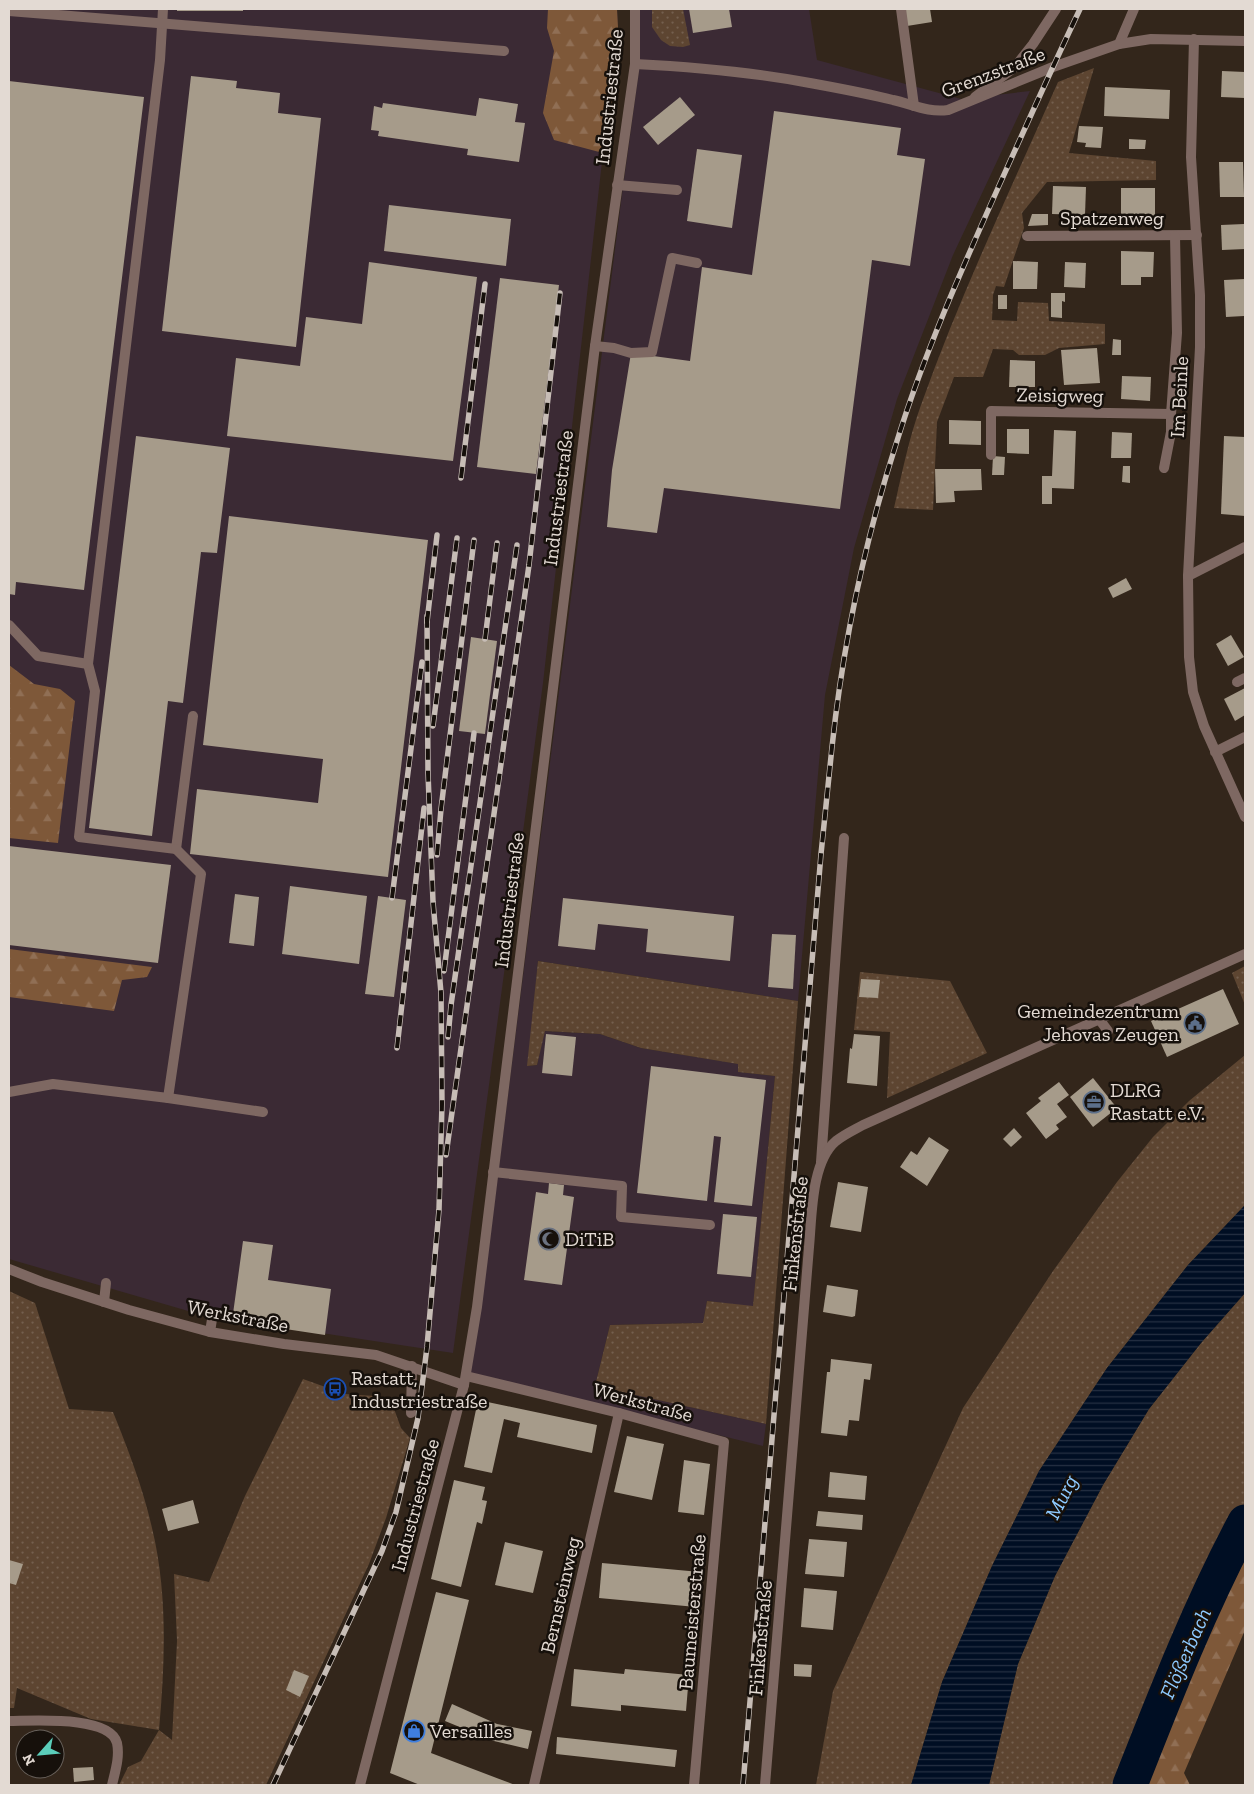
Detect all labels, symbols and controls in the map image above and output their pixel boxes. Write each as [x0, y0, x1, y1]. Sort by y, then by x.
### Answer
street label: Industriestraße [590, 28, 628, 166]
street label: Grenzstraße [938, 41, 1048, 103]
street label: Spatzenweg [1060, 206, 1164, 230]
street label: Im Beinle [1165, 356, 1193, 438]
street label: Zeisigweg [1016, 382, 1104, 408]
street label: Industriestraße [538, 429, 578, 567]
street label: Industriestraße [489, 831, 529, 969]
place label: Gemeindezentrum Jehovas Zeugen [1017, 999, 1180, 1046]
public building icon: Gemeindezentrum Jehovas Zeugen [1183, 1011, 1207, 1035]
place label: DLRG Rastatt e.V. [1110, 1078, 1205, 1125]
office icon: DLRG Rastatt e.V. [1082, 1090, 1106, 1114]
street label: Finkenstraße [777, 1175, 813, 1293]
mosque icon: DiTiB [537, 1227, 561, 1251]
place label: DiTiB [565, 1227, 614, 1251]
street label: Werkstraße [185, 1294, 291, 1338]
place label: Rastatt, Industriestraße [351, 1366, 487, 1413]
bus stop icon: Rastatt, Industriestraße [323, 1377, 347, 1401]
street label: Werkstraße [590, 1377, 696, 1427]
street label: Industriestraße [386, 1436, 444, 1574]
water label: Murg [1039, 1470, 1083, 1523]
street label: Baumeisterstraße [673, 1533, 711, 1691]
street label: Bernsteinweg [535, 1534, 585, 1656]
street label: Finkenstraße [743, 1579, 777, 1697]
water label: Flößerbach [1154, 1604, 1216, 1702]
shop icon: Versailles [402, 1719, 426, 1743]
place label: Versailles [429, 1719, 512, 1743]
north arrow [15, 1729, 65, 1779]
text: N [19, 1751, 39, 1768]

